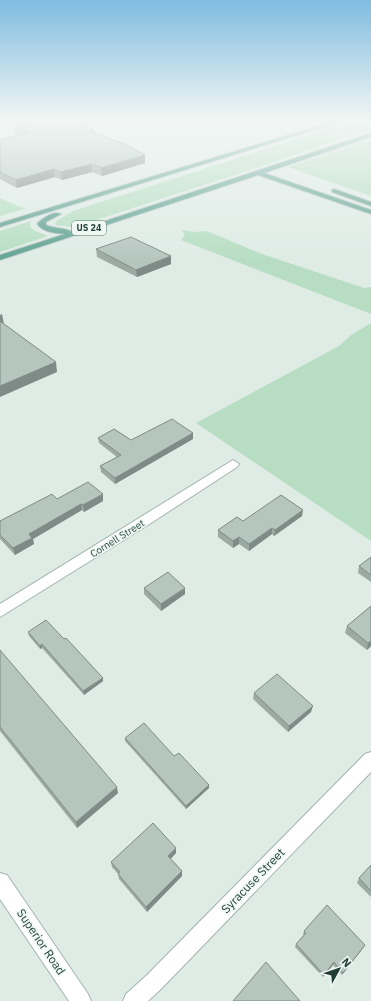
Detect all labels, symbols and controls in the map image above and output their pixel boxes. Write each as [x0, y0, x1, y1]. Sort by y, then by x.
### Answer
road number: US 24 [72, 221, 106, 235]
street label: Cornell Street [88, 516, 147, 560]
street label: Syracuse Street [218, 845, 287, 916]
street label: Superior Road [14, 906, 69, 978]
north arrow [319, 949, 359, 989]
text: N [339, 955, 355, 970]

